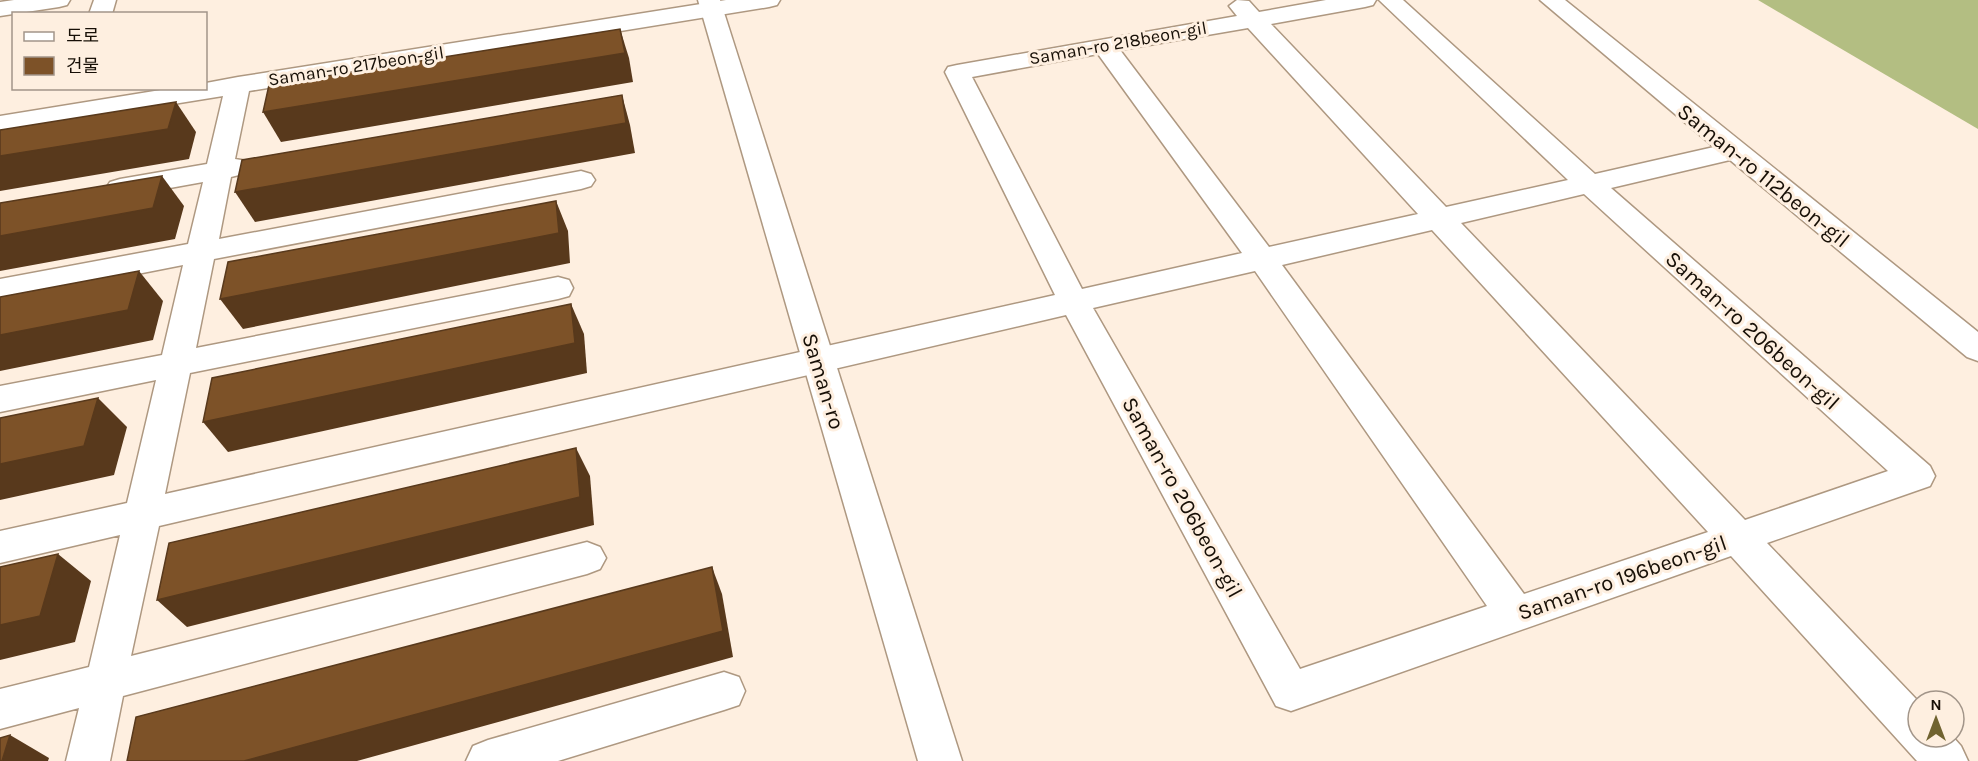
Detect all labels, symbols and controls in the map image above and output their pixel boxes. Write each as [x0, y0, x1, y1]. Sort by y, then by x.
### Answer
legend [12, 12, 207, 90]
street label: Saman-ro 218beon-gil [1027, 17, 1209, 69]
text: 도로 [66, 25, 99, 47]
street label: Saman-ro 217beon-gil [267, 41, 445, 91]
text: 건물 [66, 55, 99, 77]
street label: Saman-ro 112beon-gil [1672, 98, 1855, 253]
street label: Saman-ro 206beon-gil [1660, 246, 1845, 416]
street label: Saman-ro [796, 330, 850, 432]
street label: Saman-ro 206beon-gil [1116, 393, 1248, 602]
street label: Saman-ro 196beon-gil [1514, 530, 1730, 626]
north arrow [1906, 689, 1966, 749]
text: N [1930, 695, 1942, 714]

